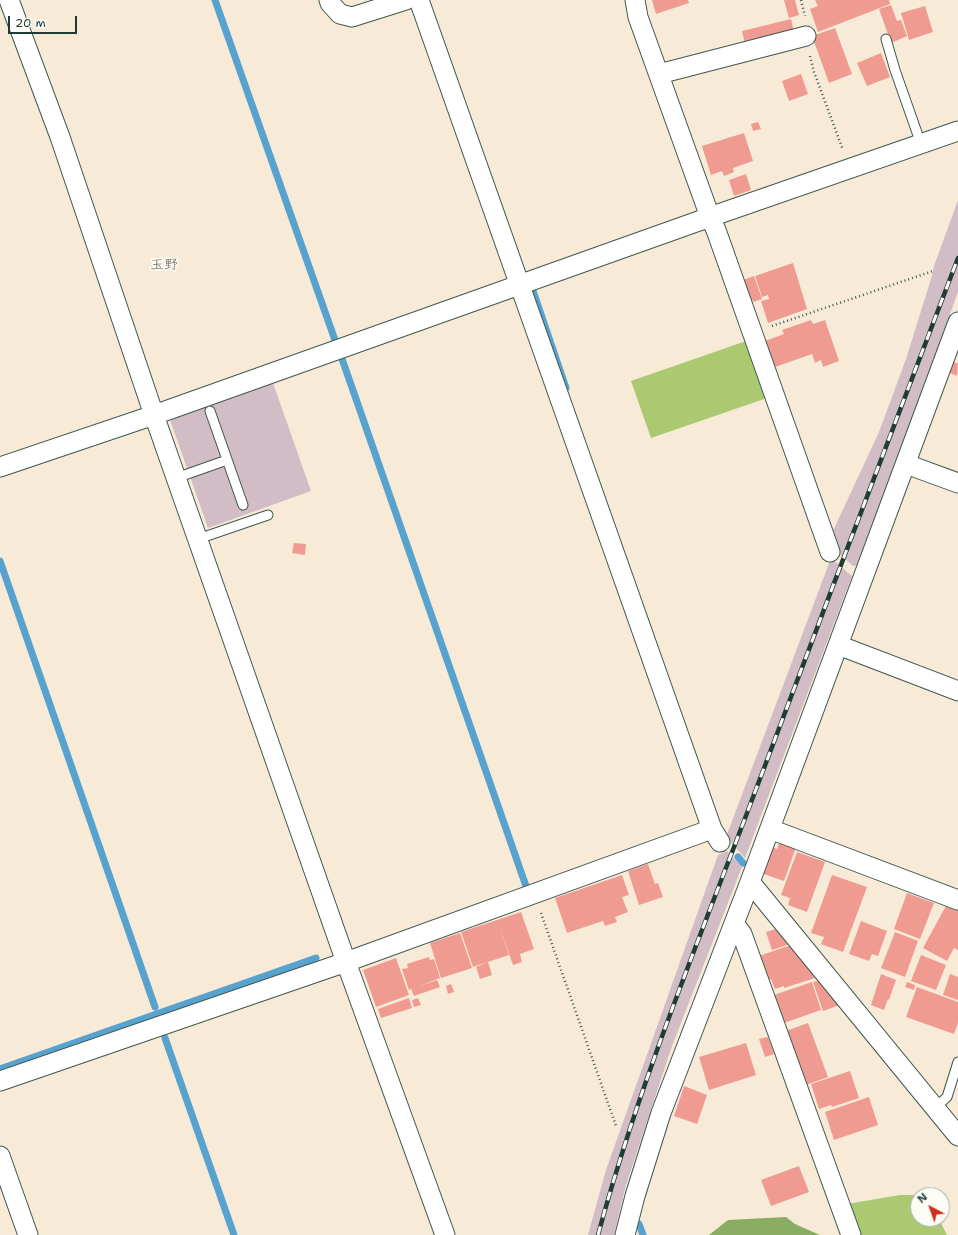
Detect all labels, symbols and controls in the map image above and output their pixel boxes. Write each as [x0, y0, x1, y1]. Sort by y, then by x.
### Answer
scale bar [10, 8, 79, 34]
text: 20 m [15, 15, 46, 31]
district label: 玉野 [150, 257, 178, 273]
north arrow [910, 1187, 950, 1227]
text: N [914, 1190, 931, 1207]

